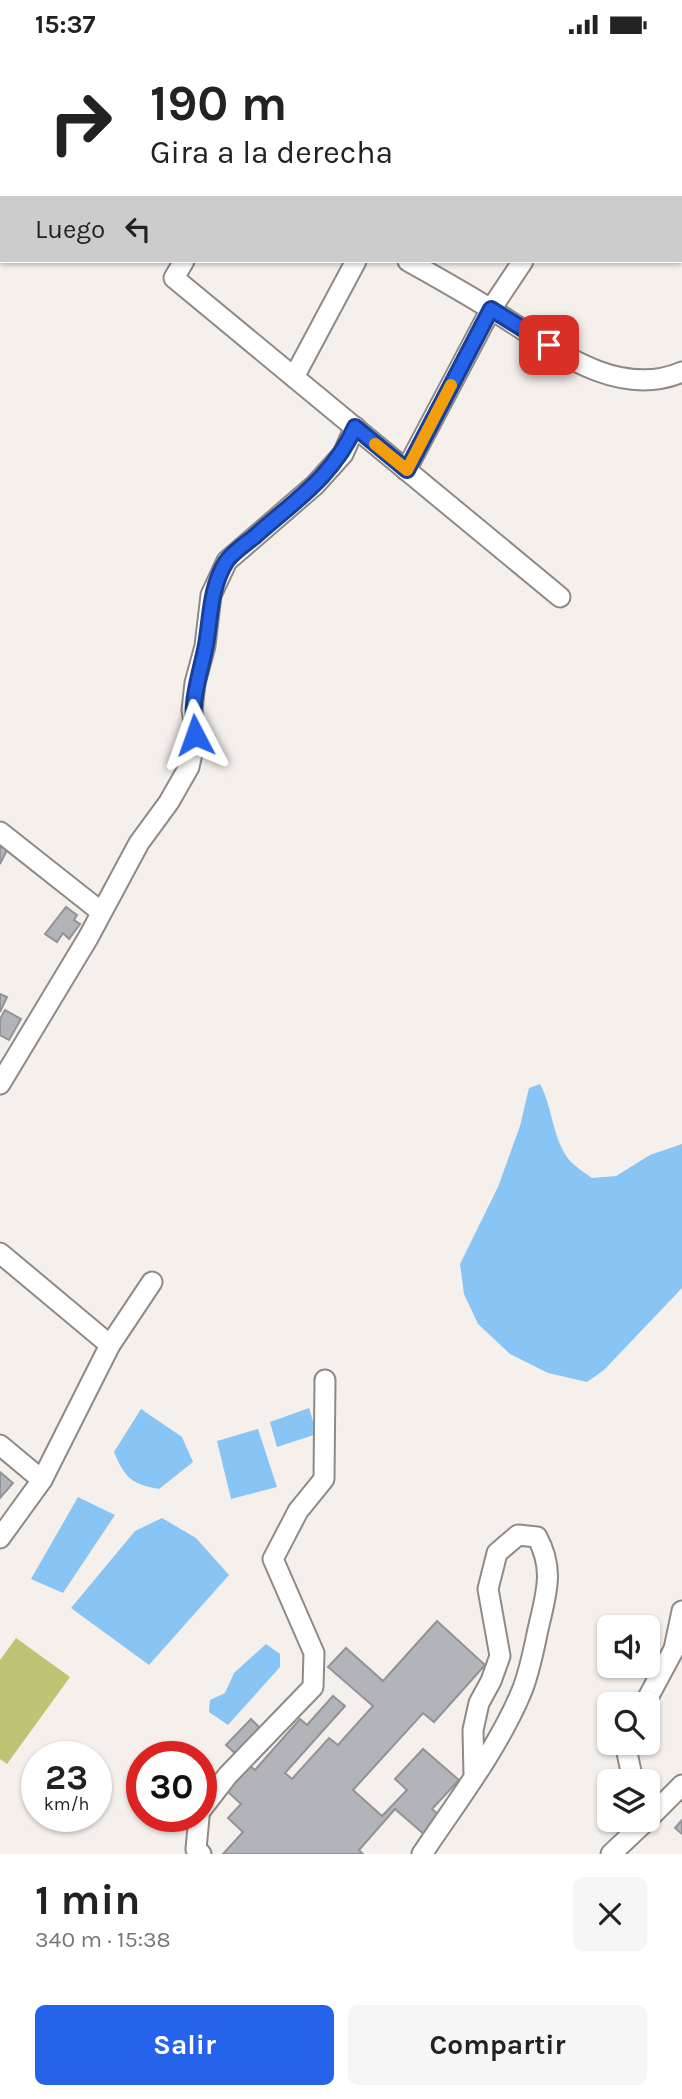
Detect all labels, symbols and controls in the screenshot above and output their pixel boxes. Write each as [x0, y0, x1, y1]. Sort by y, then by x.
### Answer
text: 15:37 [35, 9, 96, 40]
text: 190 m [150, 75, 287, 132]
icon: right [35, 77, 126, 168]
text: Gira a la derecha [150, 134, 393, 171]
icon: left [119, 210, 157, 248]
text: Luego [35, 214, 105, 245]
pin [519, 315, 579, 375]
icon: arrive [530, 326, 568, 364]
position arrow [158, 698, 232, 772]
map controls [597, 1615, 660, 1832]
button: sound [597, 1615, 660, 1678]
button: search [597, 1692, 660, 1755]
speed limit sign: 30 [126, 1741, 217, 1832]
text: 23 [45, 1757, 88, 1798]
button: layers [597, 1769, 660, 1832]
text: km/h [44, 1793, 89, 1815]
text: 1 min [35, 1875, 140, 1925]
button: close [573, 1877, 647, 1951]
text: 340 m · 15:38 [35, 1926, 171, 1953]
button: Salir [35, 2005, 334, 2085]
button: Compartir [348, 2005, 647, 2085]

